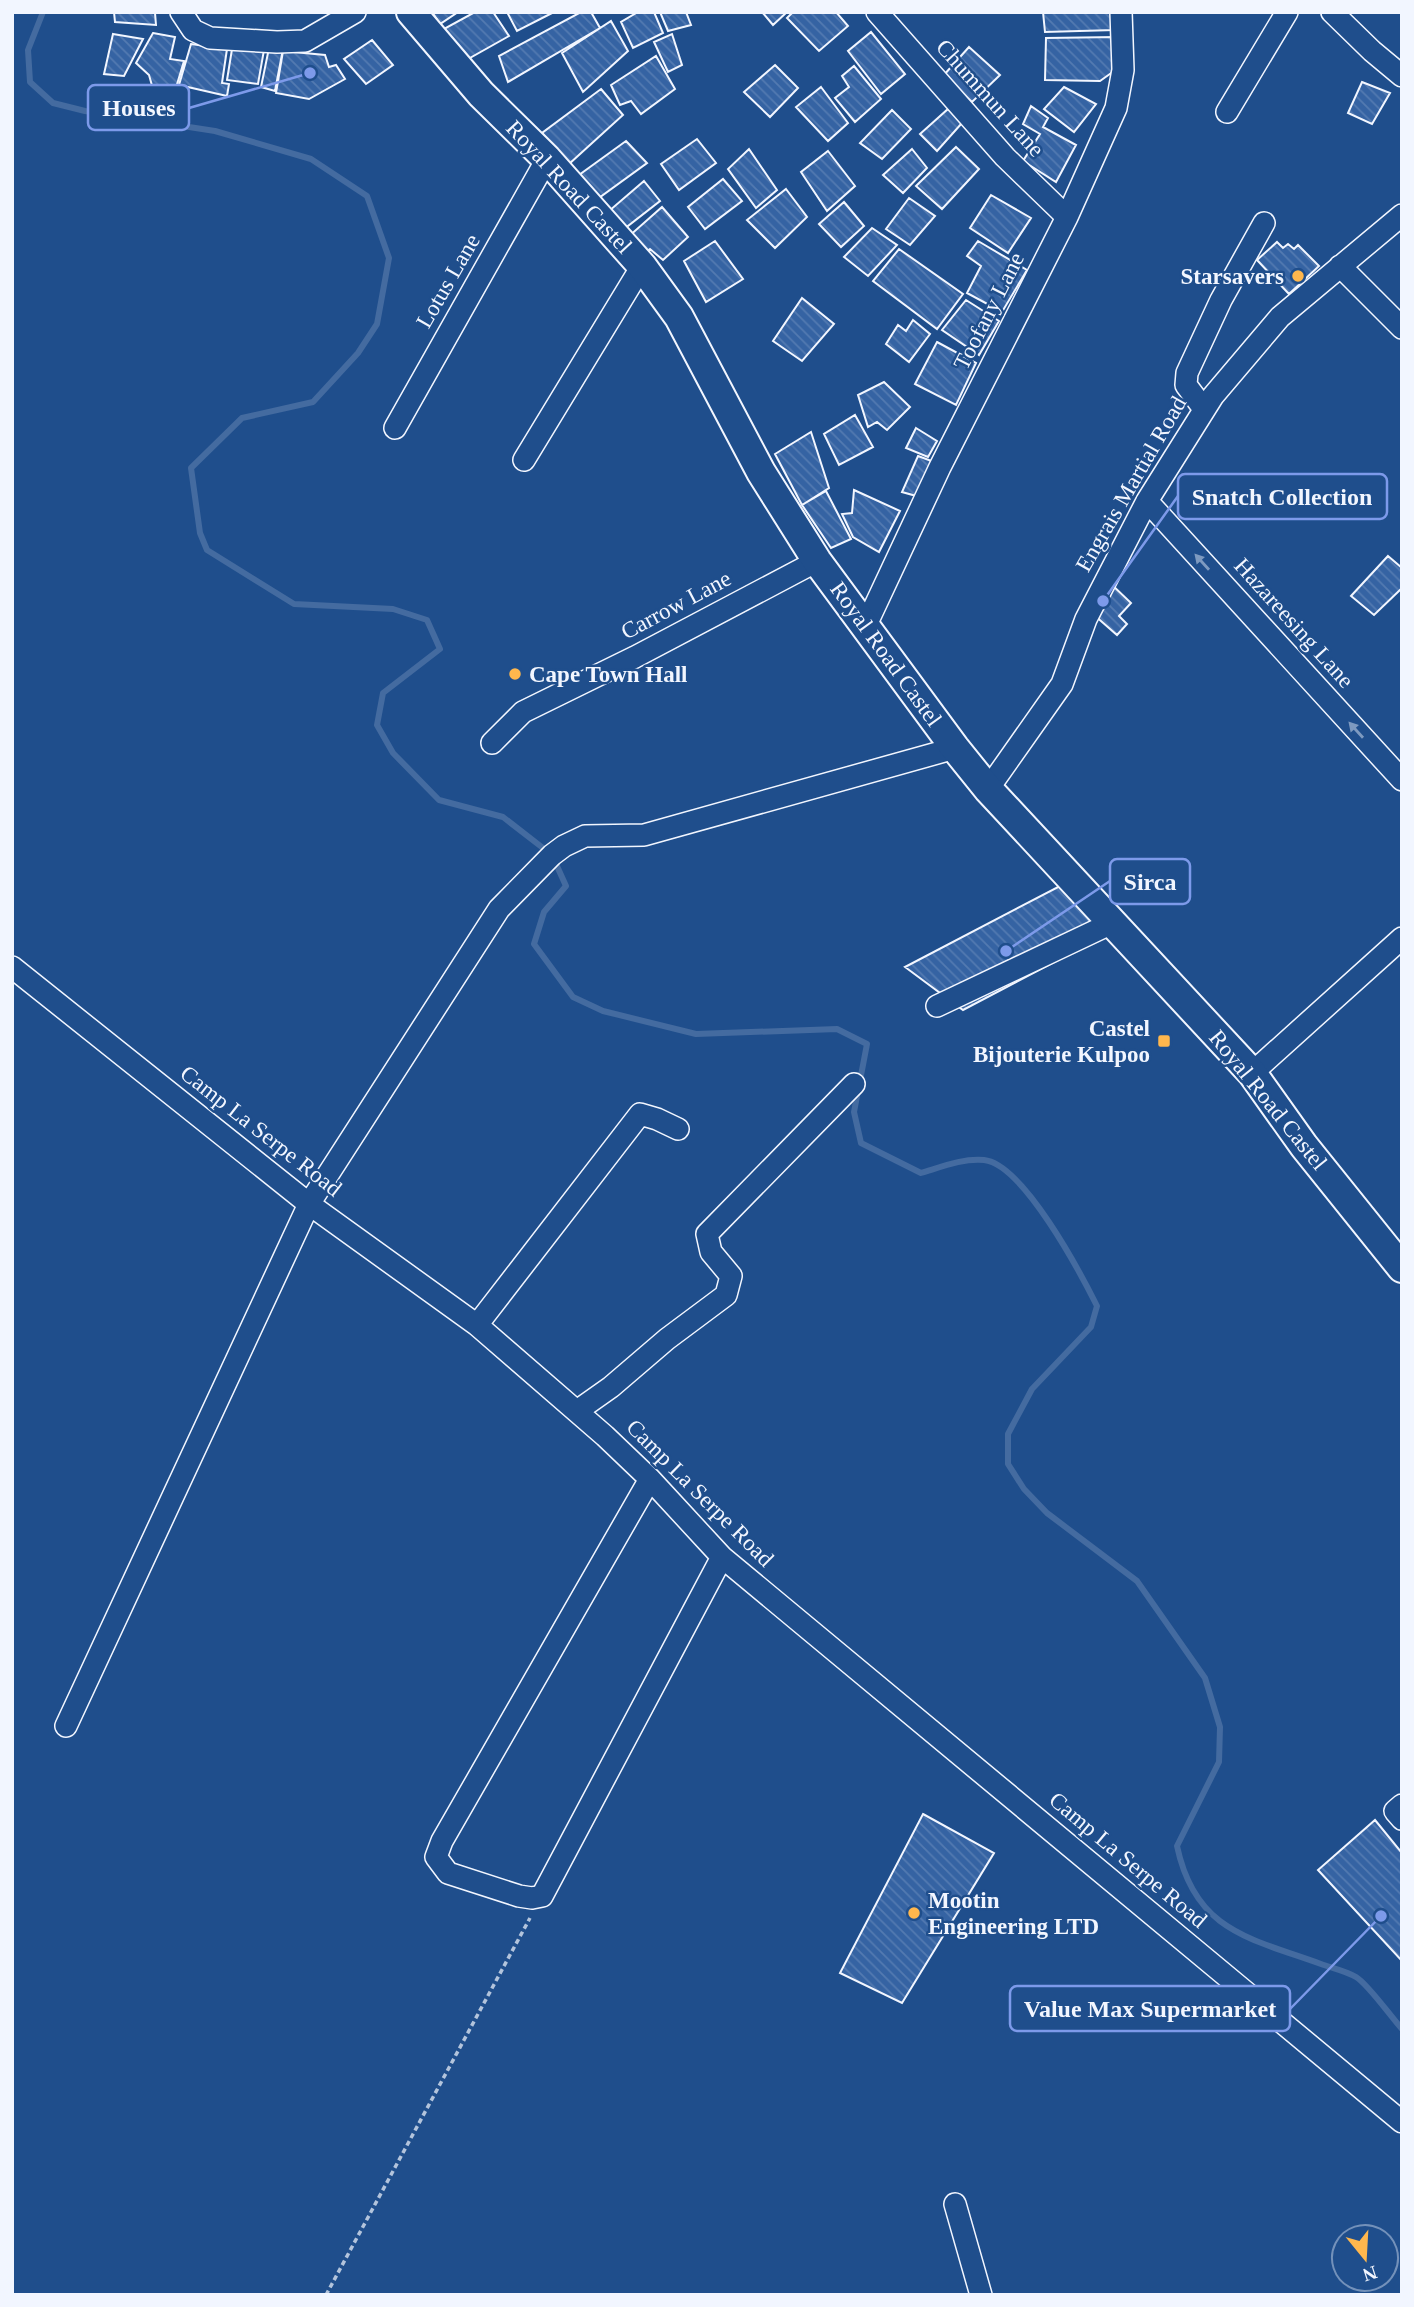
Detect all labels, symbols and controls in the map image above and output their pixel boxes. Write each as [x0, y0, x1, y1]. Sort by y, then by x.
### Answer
street label: Chummun Lane [931, 34, 1049, 162]
callout: Houses [88, 85, 189, 130]
text: Houses [102, 95, 176, 121]
street label: Royal Road Castel [501, 115, 637, 259]
street label: Lotus Lane [411, 230, 485, 332]
street label: Toofany Lane [949, 248, 1029, 374]
place label: Starsavers [1181, 264, 1284, 289]
marker: Starsavers [1290, 268, 1306, 284]
street label: Engrais Martial Road [1071, 392, 1192, 576]
callout: Snatch Collection [1178, 474, 1387, 519]
text: Snatch Collection [1192, 484, 1372, 510]
street label: Hazareesing Lane [1229, 553, 1359, 693]
one-way arrow [1195, 554, 1211, 571]
street label: Carrow Lane [617, 566, 735, 644]
street label: Royal Road Castel [825, 577, 947, 731]
place label: Cape Town Hall [529, 662, 688, 687]
marker: Cape Town Hall [507, 666, 523, 682]
one-way arrow [1348, 721, 1364, 739]
callout: Sirca [1110, 859, 1190, 904]
text: Sirca [1124, 869, 1176, 895]
place label: Castel Bijouterie Kulpoo [973, 1016, 1150, 1067]
street label: Royal Road Castel [1204, 1025, 1332, 1175]
marker: Castel Bijouterie Kulpoo [1156, 1033, 1172, 1049]
street label: Camp La Serpe Road [176, 1060, 347, 1202]
street label: Camp La Serpe Road [621, 1414, 779, 1572]
street label: Camp La Serpe Road [1044, 1787, 1212, 1933]
place label: Mootin Engineering LTD [928, 1888, 1099, 1939]
marker: Mootin Engineering LTD [906, 1905, 922, 1921]
callout: Value Max Supermarket [1010, 1986, 1290, 2031]
text: Value Max Supermarket [1024, 1996, 1276, 2022]
north arrow [1330, 2223, 1400, 2293]
text: N [1360, 2262, 1380, 2286]

